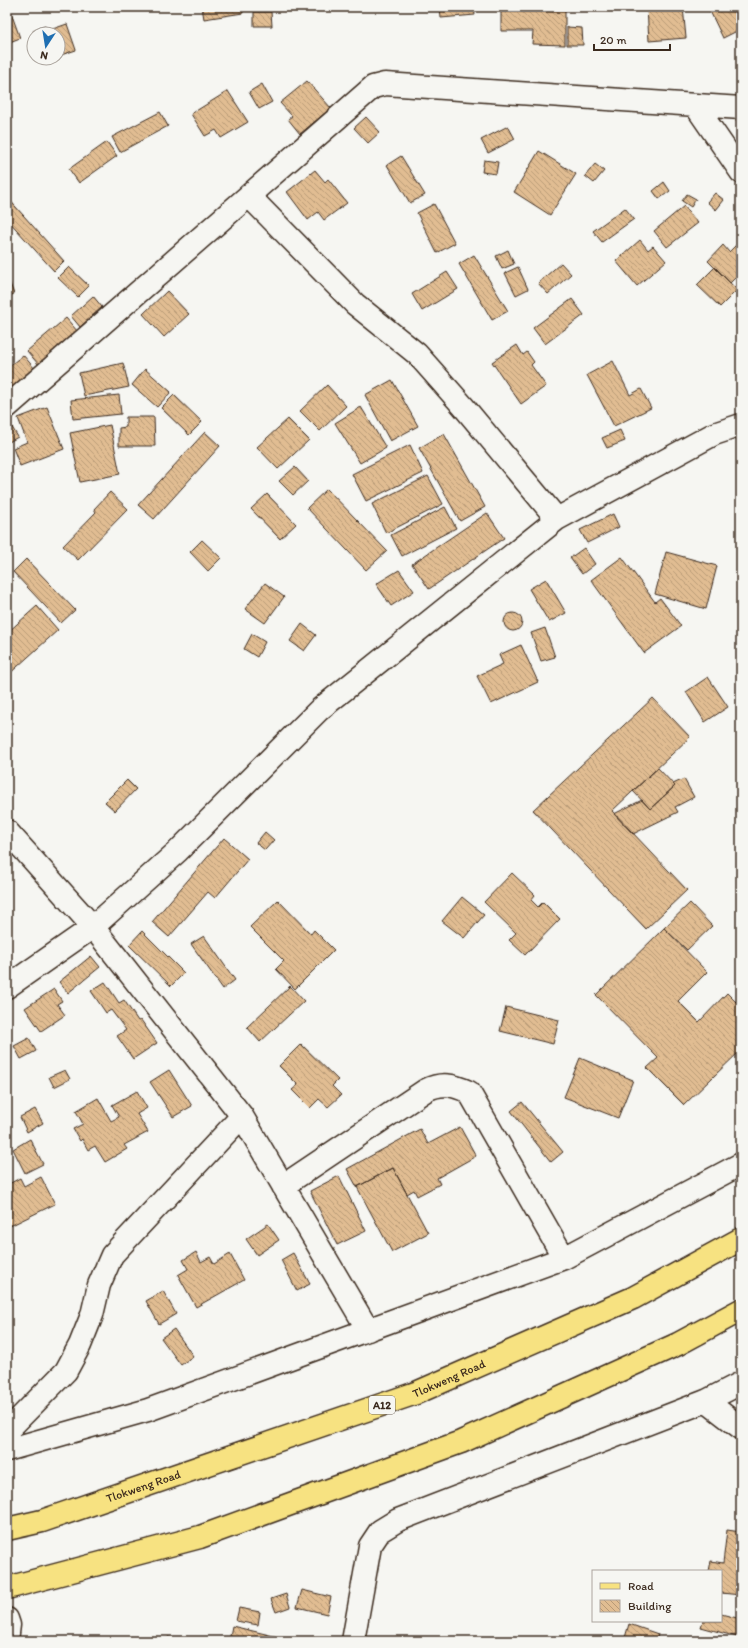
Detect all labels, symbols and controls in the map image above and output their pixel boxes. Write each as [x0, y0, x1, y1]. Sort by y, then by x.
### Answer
north arrow [26, 26, 66, 66]
scale bar [594, 26, 670, 52]
text: 20 m [600, 33, 627, 47]
text: N [39, 48, 49, 62]
street label: Tlokweng Road [410, 1356, 488, 1401]
road number: A12 [369, 1396, 395, 1414]
street label: Tlokweng Road [104, 1467, 183, 1506]
legend [592, 1570, 722, 1622]
text: Road [628, 1579, 654, 1593]
text: Building [628, 1599, 672, 1613]

